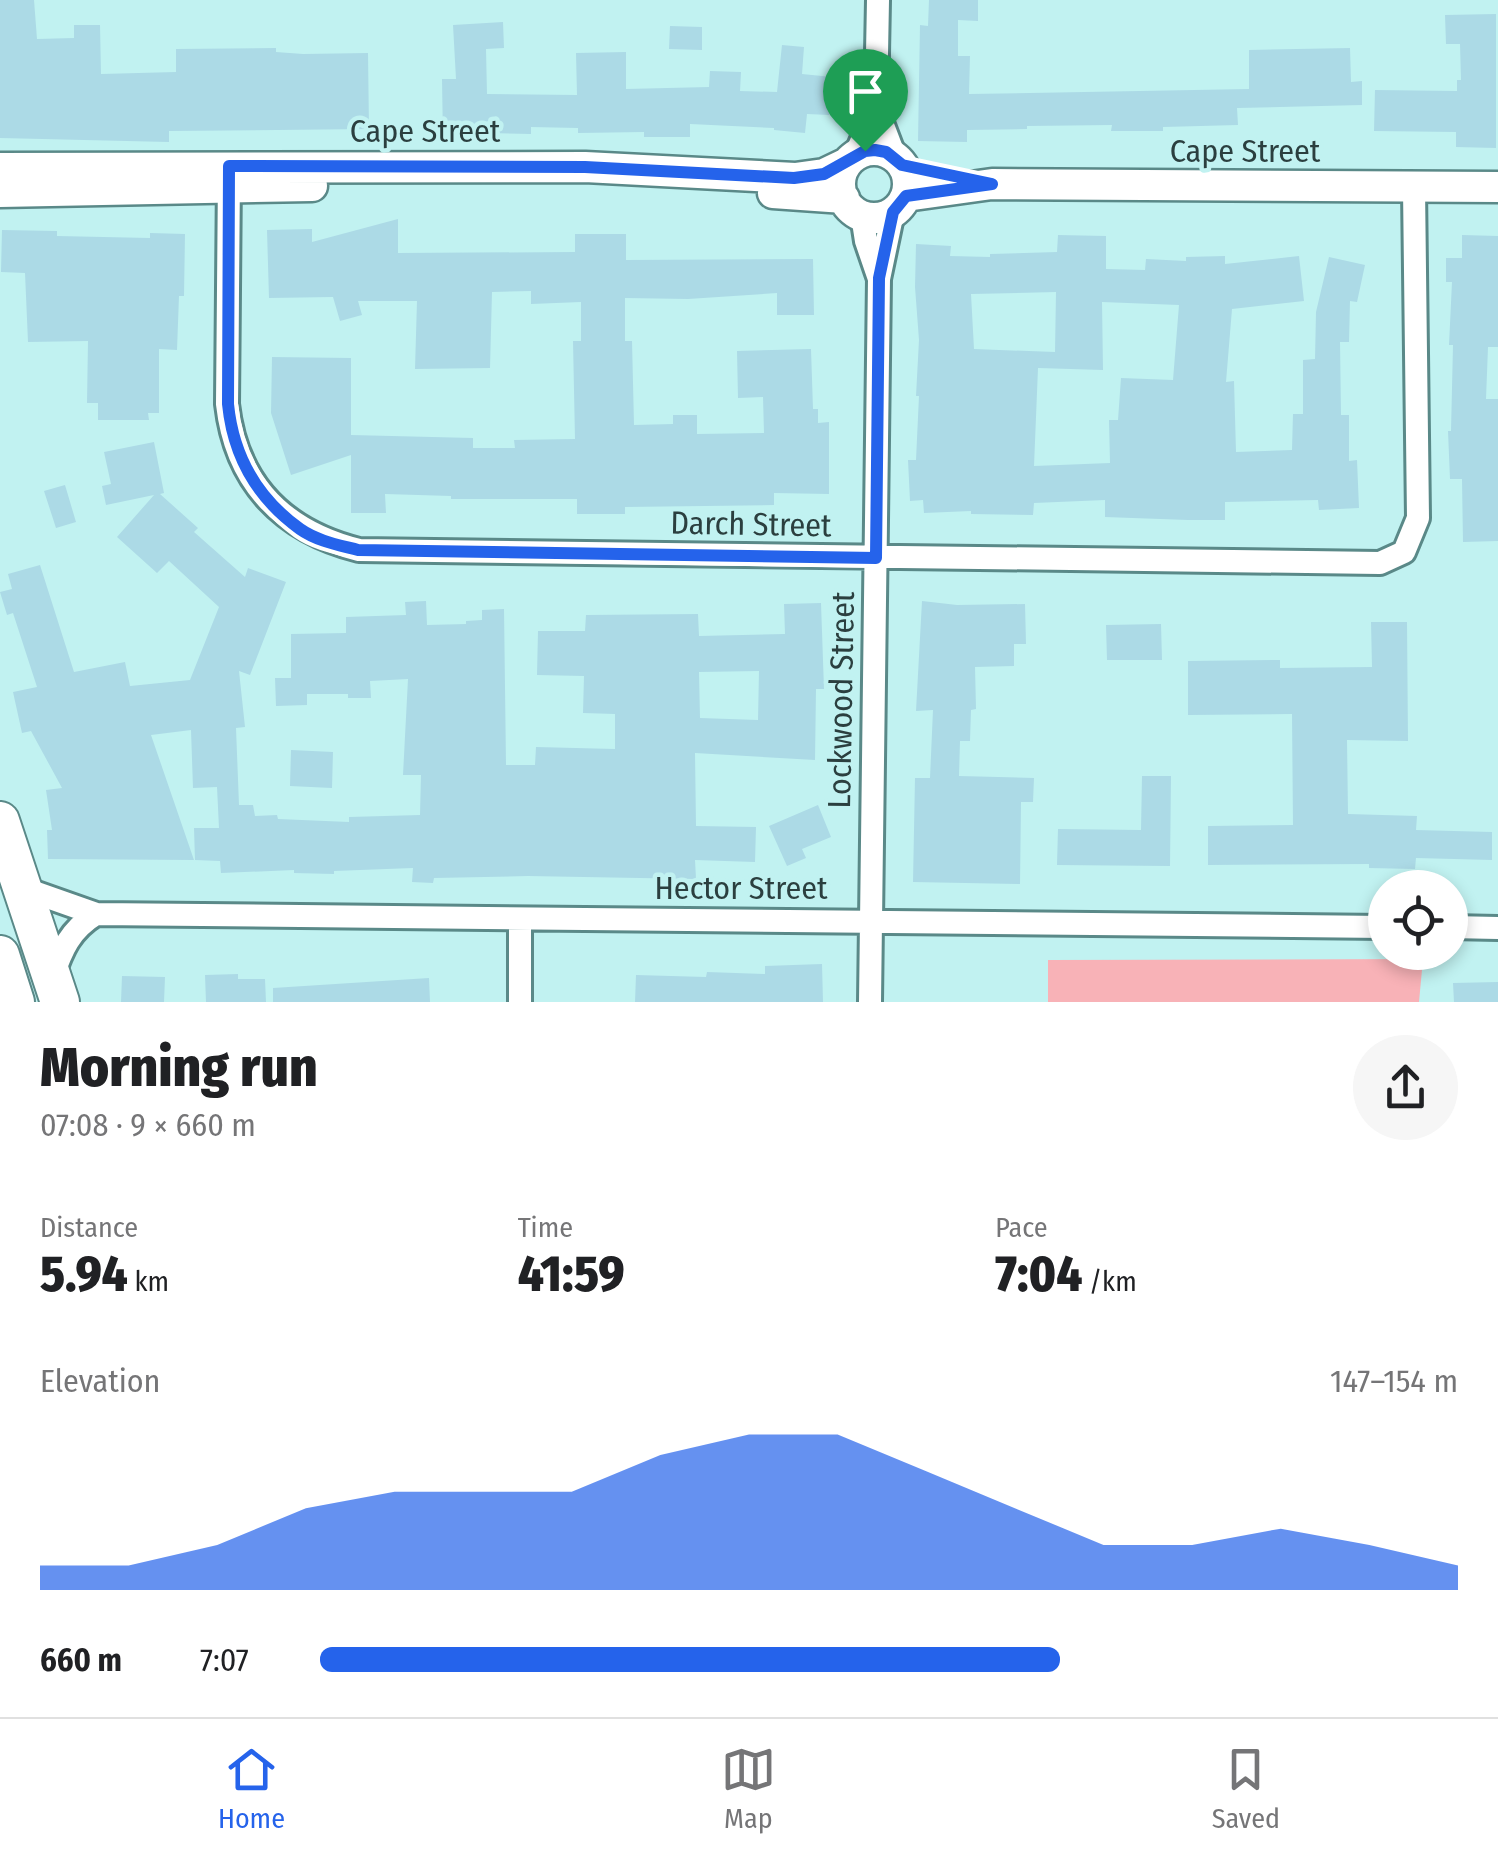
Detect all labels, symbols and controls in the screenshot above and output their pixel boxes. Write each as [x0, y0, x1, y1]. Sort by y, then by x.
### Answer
pin [823, 49, 908, 152]
icon: arrive [838, 64, 893, 119]
street label: Cape Street [350, 112, 501, 150]
street label: Cape Street [1170, 132, 1321, 170]
street label: Darch Street [670, 504, 832, 544]
street label: Lockwood Street [820, 591, 862, 809]
street label: Hector Street [654, 869, 828, 907]
map controls [1368, 870, 1468, 970]
button: locate [1368, 870, 1468, 970]
text: Morning run [40, 1035, 318, 1101]
button: share [1353, 1035, 1458, 1140]
text: 07:08 · 9 × 660 m [40, 1106, 256, 1144]
text: Distance [40, 1211, 138, 1244]
text: Time [518, 1211, 573, 1244]
text: Pace [995, 1211, 1048, 1244]
text: 5.94 [40, 1244, 128, 1304]
text: 41:59 [518, 1244, 625, 1304]
text: 7:04 [995, 1244, 1082, 1304]
text: km [128, 1265, 169, 1298]
text: /km [1082, 1265, 1137, 1298]
text: Elevation [40, 1362, 160, 1400]
text: 147–154 m [1330, 1362, 1458, 1400]
text: 660 m [40, 1641, 122, 1679]
text: 7:07 [200, 1641, 249, 1679]
tab: Home [218, 1742, 285, 1835]
tab: Map [721, 1742, 776, 1835]
tab: Saved [1212, 1742, 1280, 1835]

